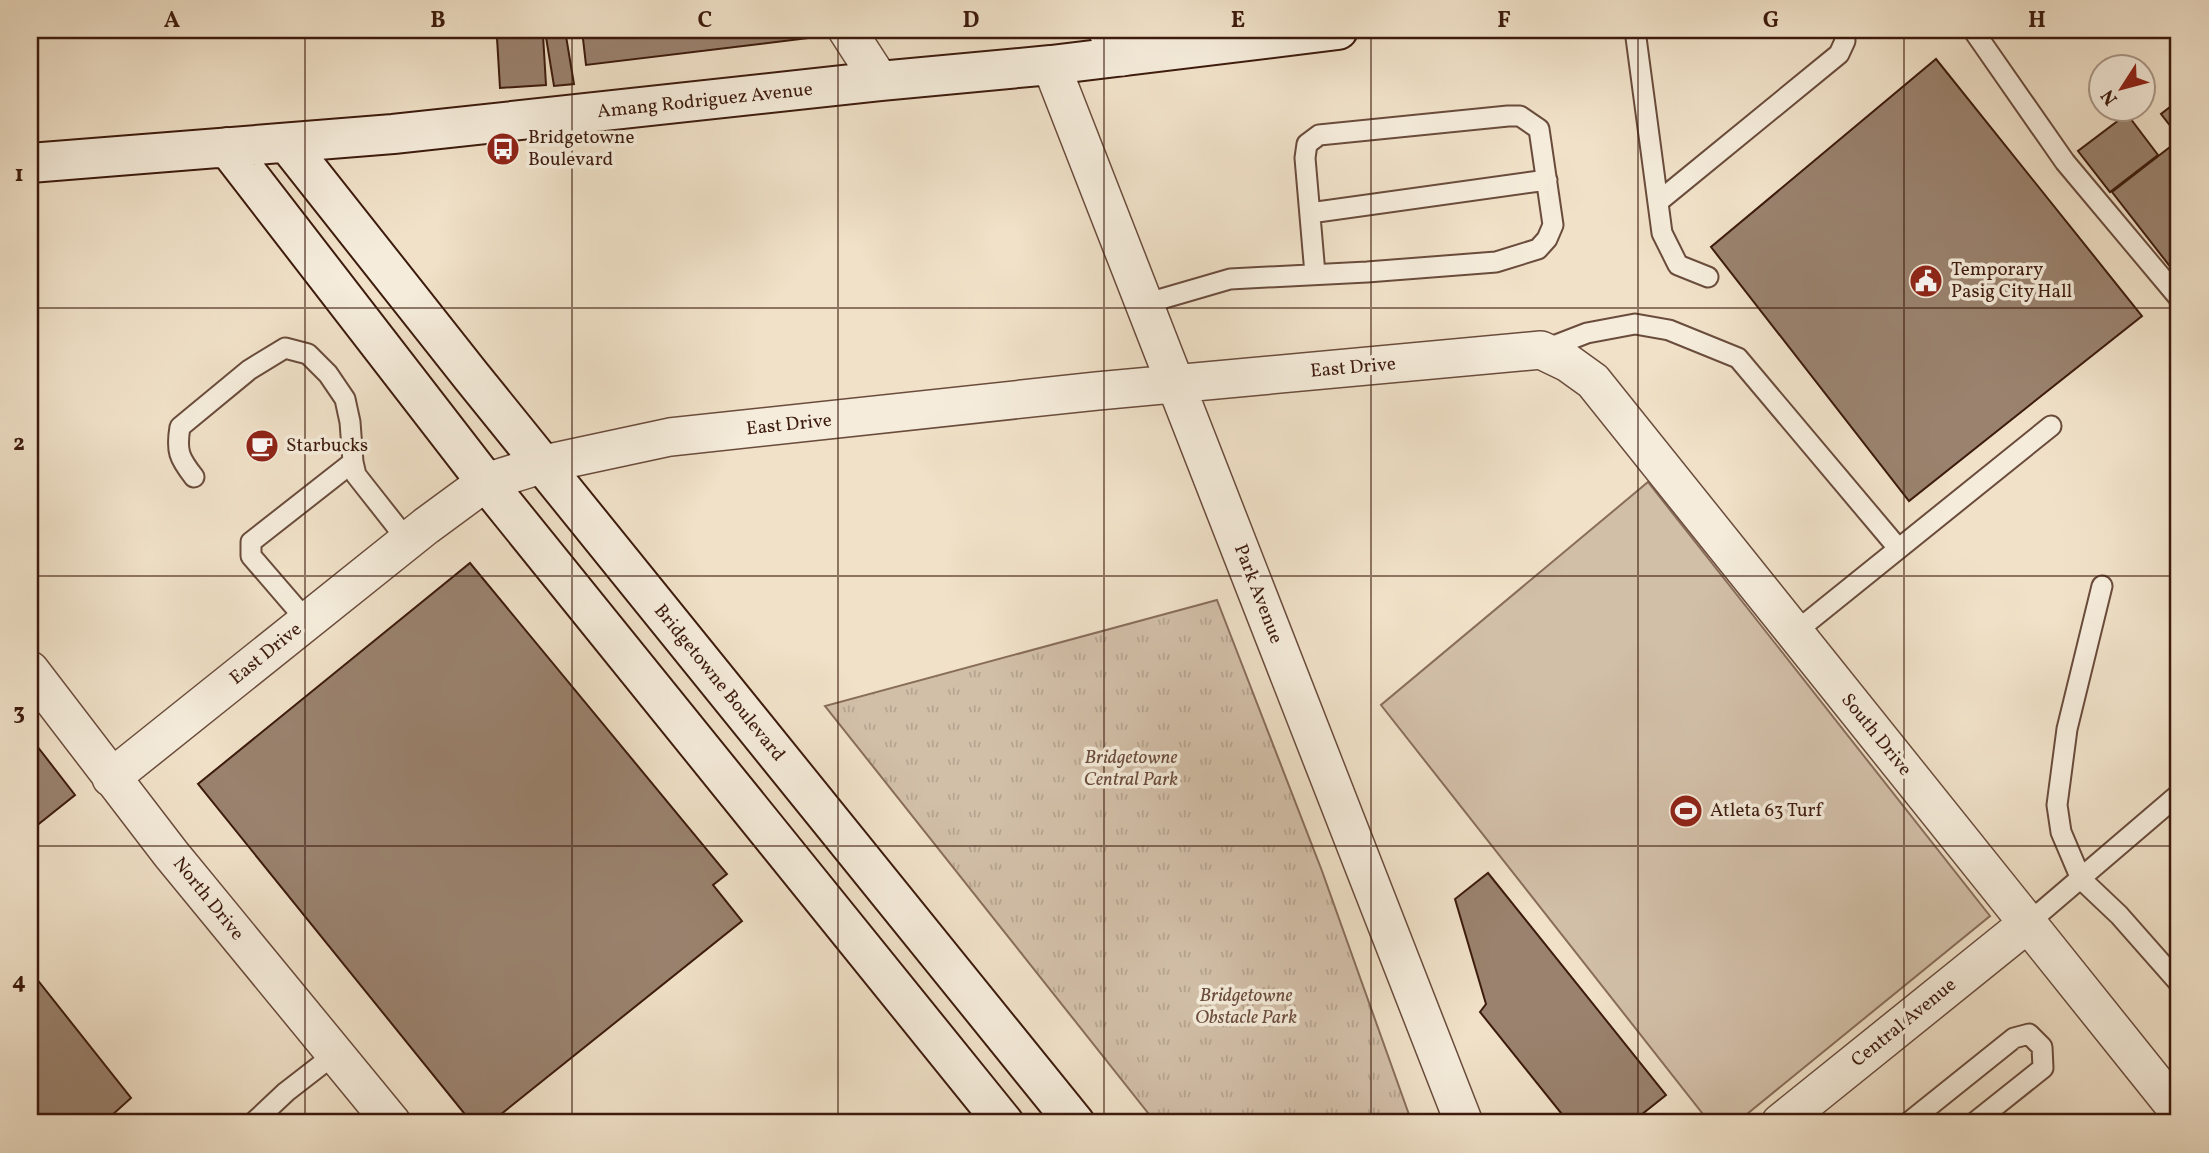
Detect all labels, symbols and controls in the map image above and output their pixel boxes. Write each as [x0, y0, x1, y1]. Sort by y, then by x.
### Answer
text: A [164, 5, 180, 37]
text: B [430, 5, 446, 37]
text: C [698, 5, 712, 37]
text: D [963, 5, 980, 37]
text: E [1231, 5, 1245, 37]
text: F [1497, 5, 1511, 37]
text: G [1763, 5, 1779, 37]
text: H [2028, 5, 2046, 37]
north arrow [2086, 52, 2156, 122]
street label: Amang Rodriguez Avenue [596, 77, 814, 125]
text: N [2095, 83, 2124, 110]
place label: Bridgetowne Boulevard [528, 125, 634, 173]
bus stop icon: Bridgetowne Boulevard [484, 130, 522, 168]
text: 1 [14, 159, 24, 191]
place label: Temporary Pasig City Hall [1951, 257, 2073, 305]
public building icon: Temporary Pasig City Hall [1907, 262, 1945, 300]
street label: East Drive [1309, 351, 1397, 385]
street label: East Drive [745, 408, 833, 442]
cafe icon: Starbucks [243, 427, 281, 465]
text: 2 [13, 428, 25, 460]
place label: Starbucks [286, 433, 368, 459]
street label: Park Avenue [1227, 540, 1289, 648]
street label: Bridgetowne Boulevard [647, 599, 791, 767]
street label: East Drive [224, 617, 308, 691]
street label: South Drive [1835, 688, 1917, 782]
text: 3 [13, 697, 25, 729]
park label: Bridgetowne Central Park [1084, 745, 1178, 793]
sports icon: Atleta 63 Turf [1667, 792, 1705, 830]
place label: Atleta 63 Turf [1710, 798, 1824, 824]
street label: North Drive [166, 852, 250, 946]
text: 4 [12, 966, 26, 998]
street label: Central Avenue [1846, 972, 1962, 1074]
park label: Bridgetowne Obstacle Park [1195, 983, 1297, 1031]

